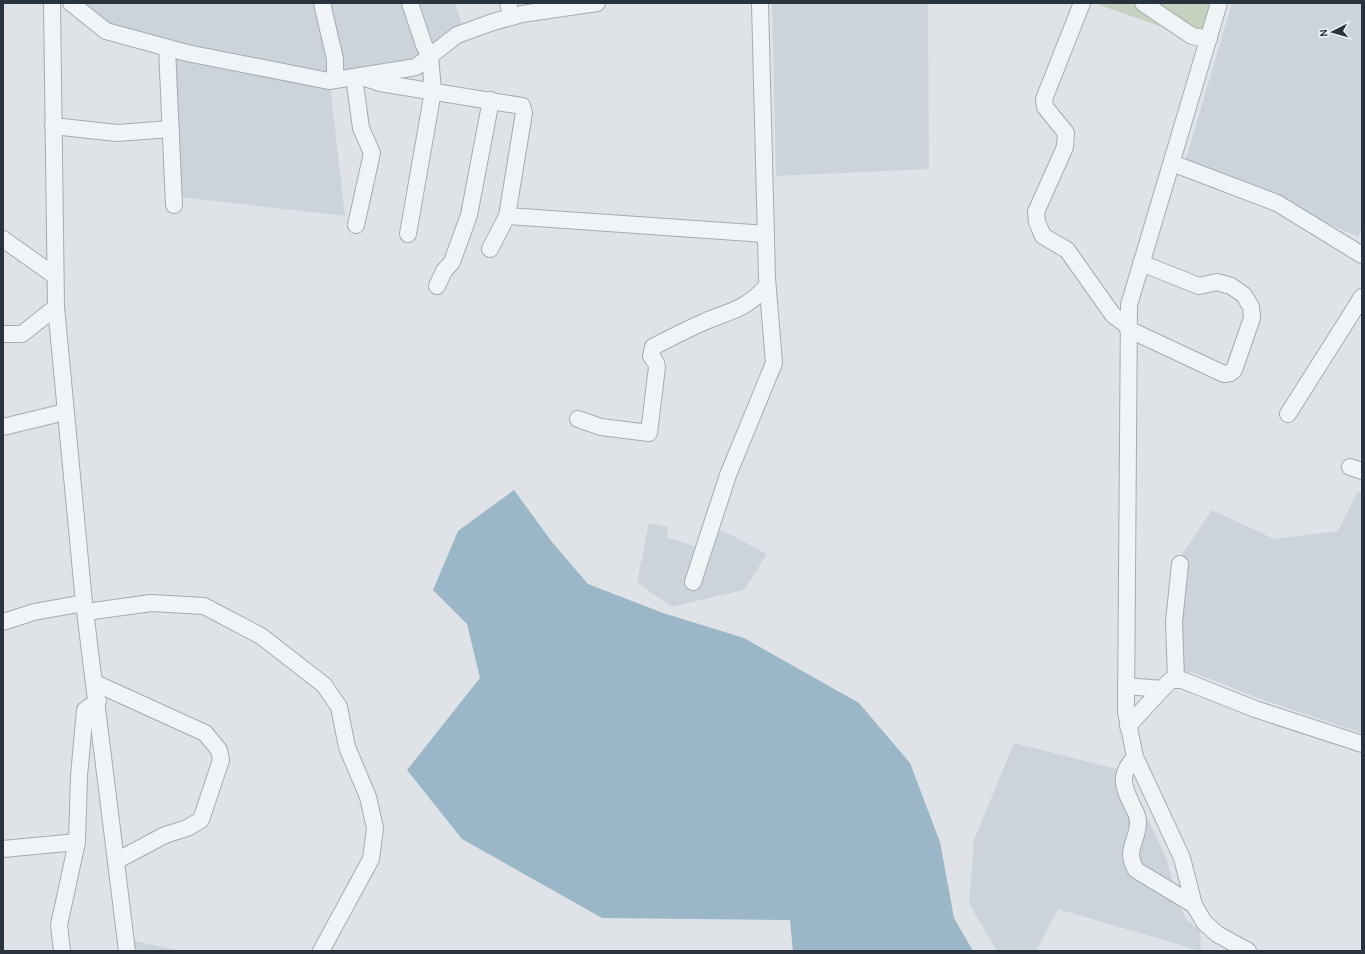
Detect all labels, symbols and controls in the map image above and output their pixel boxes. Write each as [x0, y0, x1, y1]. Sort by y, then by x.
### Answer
north arrow [1313, 12, 1353, 52]
text: N [1318, 29, 1329, 37]

